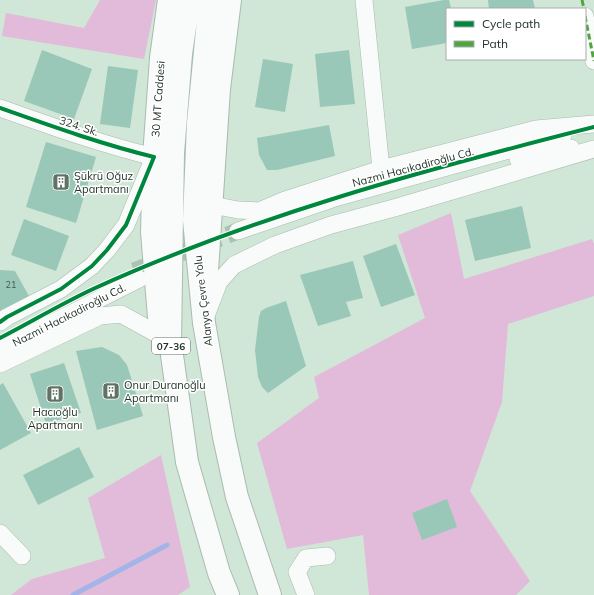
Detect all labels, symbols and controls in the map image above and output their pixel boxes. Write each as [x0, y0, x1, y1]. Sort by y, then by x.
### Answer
legend [446, 8, 586, 60]
text: Cycle path [482, 16, 540, 31]
text: Path [482, 36, 508, 51]
street label: 30 MT Caddesi [148, 60, 168, 138]
street label: 324. Sk. [58, 113, 100, 139]
street label: Nazmi Hacıkadiroğlu Cd. [351, 144, 475, 190]
place label: Şükrü Oğuz Apartmanı [74, 169, 134, 196]
building icon: Şükrü Oğuz Apartmanı [51, 172, 71, 192]
street label: Alanya Çevre Yolu [190, 255, 216, 347]
house number: 21 [6, 279, 16, 290]
street label: Nazmi Hacıkadiroğlu Cd. [10, 280, 128, 350]
road number: 07-36 [152, 338, 190, 354]
place label: Onur Duranoğlu Apartmanı [124, 378, 206, 405]
building icon: Onur Duranoğlu Apartmanı [101, 381, 121, 401]
building icon: Hacıoğlu Apartmanı [45, 384, 65, 404]
place label: Hacıoğlu Apartmanı [28, 405, 82, 432]

